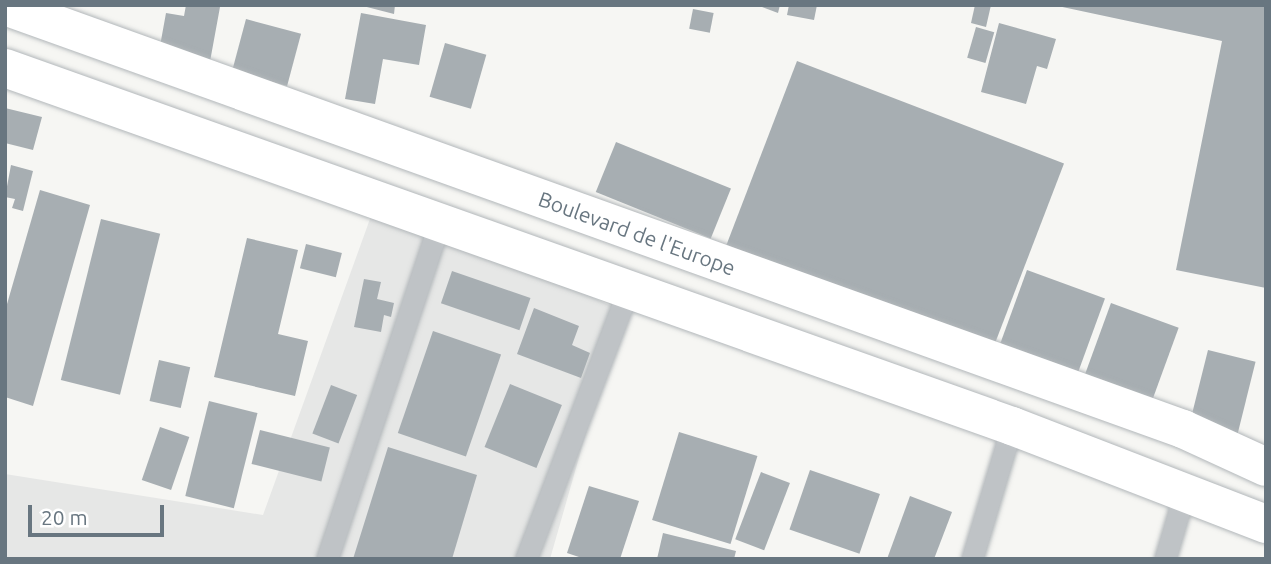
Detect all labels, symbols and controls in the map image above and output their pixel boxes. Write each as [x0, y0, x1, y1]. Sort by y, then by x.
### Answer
street label: Boulevard de l'Europe [535, 186, 739, 280]
scale bar [32, 490, 168, 534]
text: 20 m [41, 505, 88, 529]

